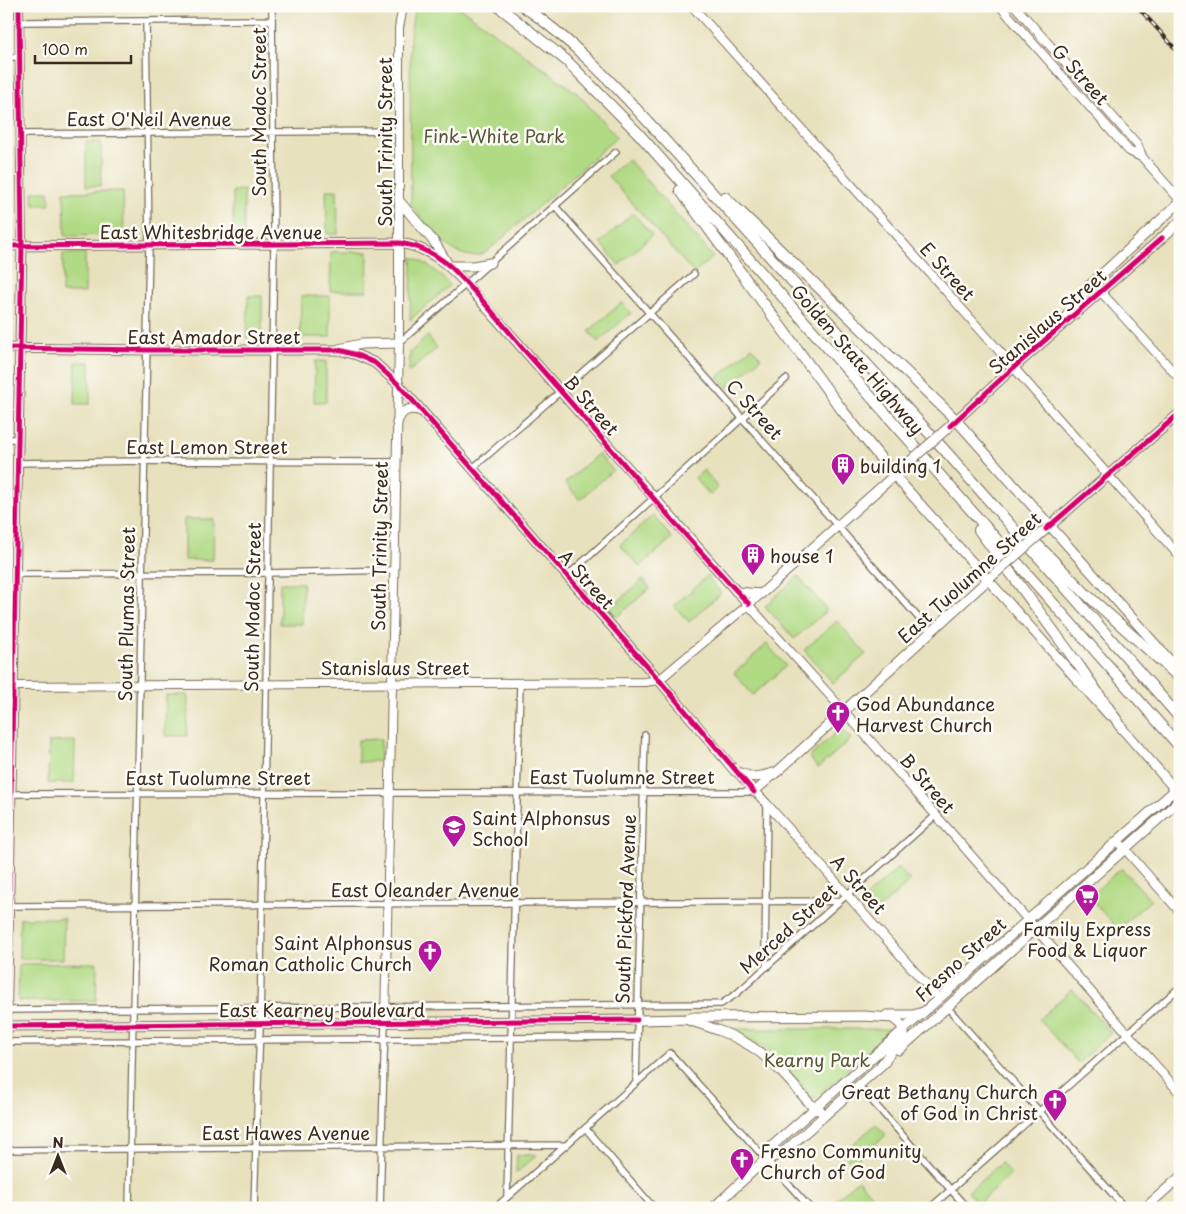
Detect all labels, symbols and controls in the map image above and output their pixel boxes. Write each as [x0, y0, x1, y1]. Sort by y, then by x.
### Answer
street label: South Modoc Street [245, 27, 272, 197]
scale bar [35, 32, 131, 64]
text: 100 m [42, 37, 88, 60]
street label: G Street [1046, 37, 1116, 111]
street label: South Trinity Street [371, 57, 398, 227]
street label: East O'Neil Avenue [67, 105, 231, 132]
park label: Fink-White Park [423, 122, 565, 149]
street label: East Whitesbridge Avenue [100, 218, 322, 245]
street label: E Street [914, 236, 982, 306]
street label: Stanislaus Street [982, 262, 1112, 380]
street label: Golden State Highway [785, 278, 931, 440]
street label: East Amador Street [128, 323, 300, 350]
street label: B Street [558, 369, 626, 441]
street label: C Street [720, 373, 790, 445]
street label: East Lemon Street [126, 433, 288, 460]
building icon: building 1 [830, 452, 856, 486]
place label: building 1 [860, 452, 941, 479]
street label: South Trinity Street [364, 461, 394, 631]
street label: East Tuolumne Street [891, 505, 1047, 649]
street label: South Modoc Street [237, 522, 267, 692]
street label: South Plumas Street [111, 526, 141, 702]
building icon: house 1 [740, 542, 766, 576]
place label: house 1 [770, 542, 833, 569]
street label: A Street [553, 543, 621, 615]
street label: Stanislaus Street [321, 654, 469, 681]
place label: God Abundance Harvest Church [856, 690, 995, 738]
church icon: God Abundance Harvest Church [825, 700, 851, 734]
street label: B Street [894, 747, 962, 819]
street label: East Tuolumne Street [529, 763, 715, 790]
street label: East Tuolumne Street [125, 764, 311, 791]
place label: Saint Alphonsus School [472, 804, 610, 852]
school or university icon: Saint Alphonsus School [441, 814, 467, 848]
street label: South Pickford Avenue [608, 814, 642, 1004]
street label: A Street [825, 848, 893, 920]
street label: East Oleander Avenue [331, 876, 520, 903]
street label: Merced Street [733, 877, 843, 979]
supermarket icon: Family Express Food & Liquor [1074, 883, 1100, 917]
street label: Fresno Street [908, 910, 1012, 1007]
place label: Family Express Food & Liquor [1023, 915, 1151, 963]
place label: Saint Alphonsus Roman Catholic Church [208, 929, 412, 977]
church icon: Saint Alphonsus Roman Catholic Church [417, 939, 443, 973]
street label: East Kearney Boulevard [219, 996, 425, 1023]
park label: Kearny Park [764, 1046, 870, 1073]
place label: Great Bethany Church of God in Christ [841, 1078, 1038, 1126]
church icon: Great Bethany Church of God in Christ [1042, 1088, 1068, 1122]
street label: East Hawes Avenue [202, 1119, 370, 1146]
north arrow [32, 1132, 82, 1182]
text: N [52, 1132, 64, 1153]
place label: Fresno Community Church of God [760, 1137, 922, 1185]
church icon: Fresno Community Church of God [729, 1147, 755, 1181]

